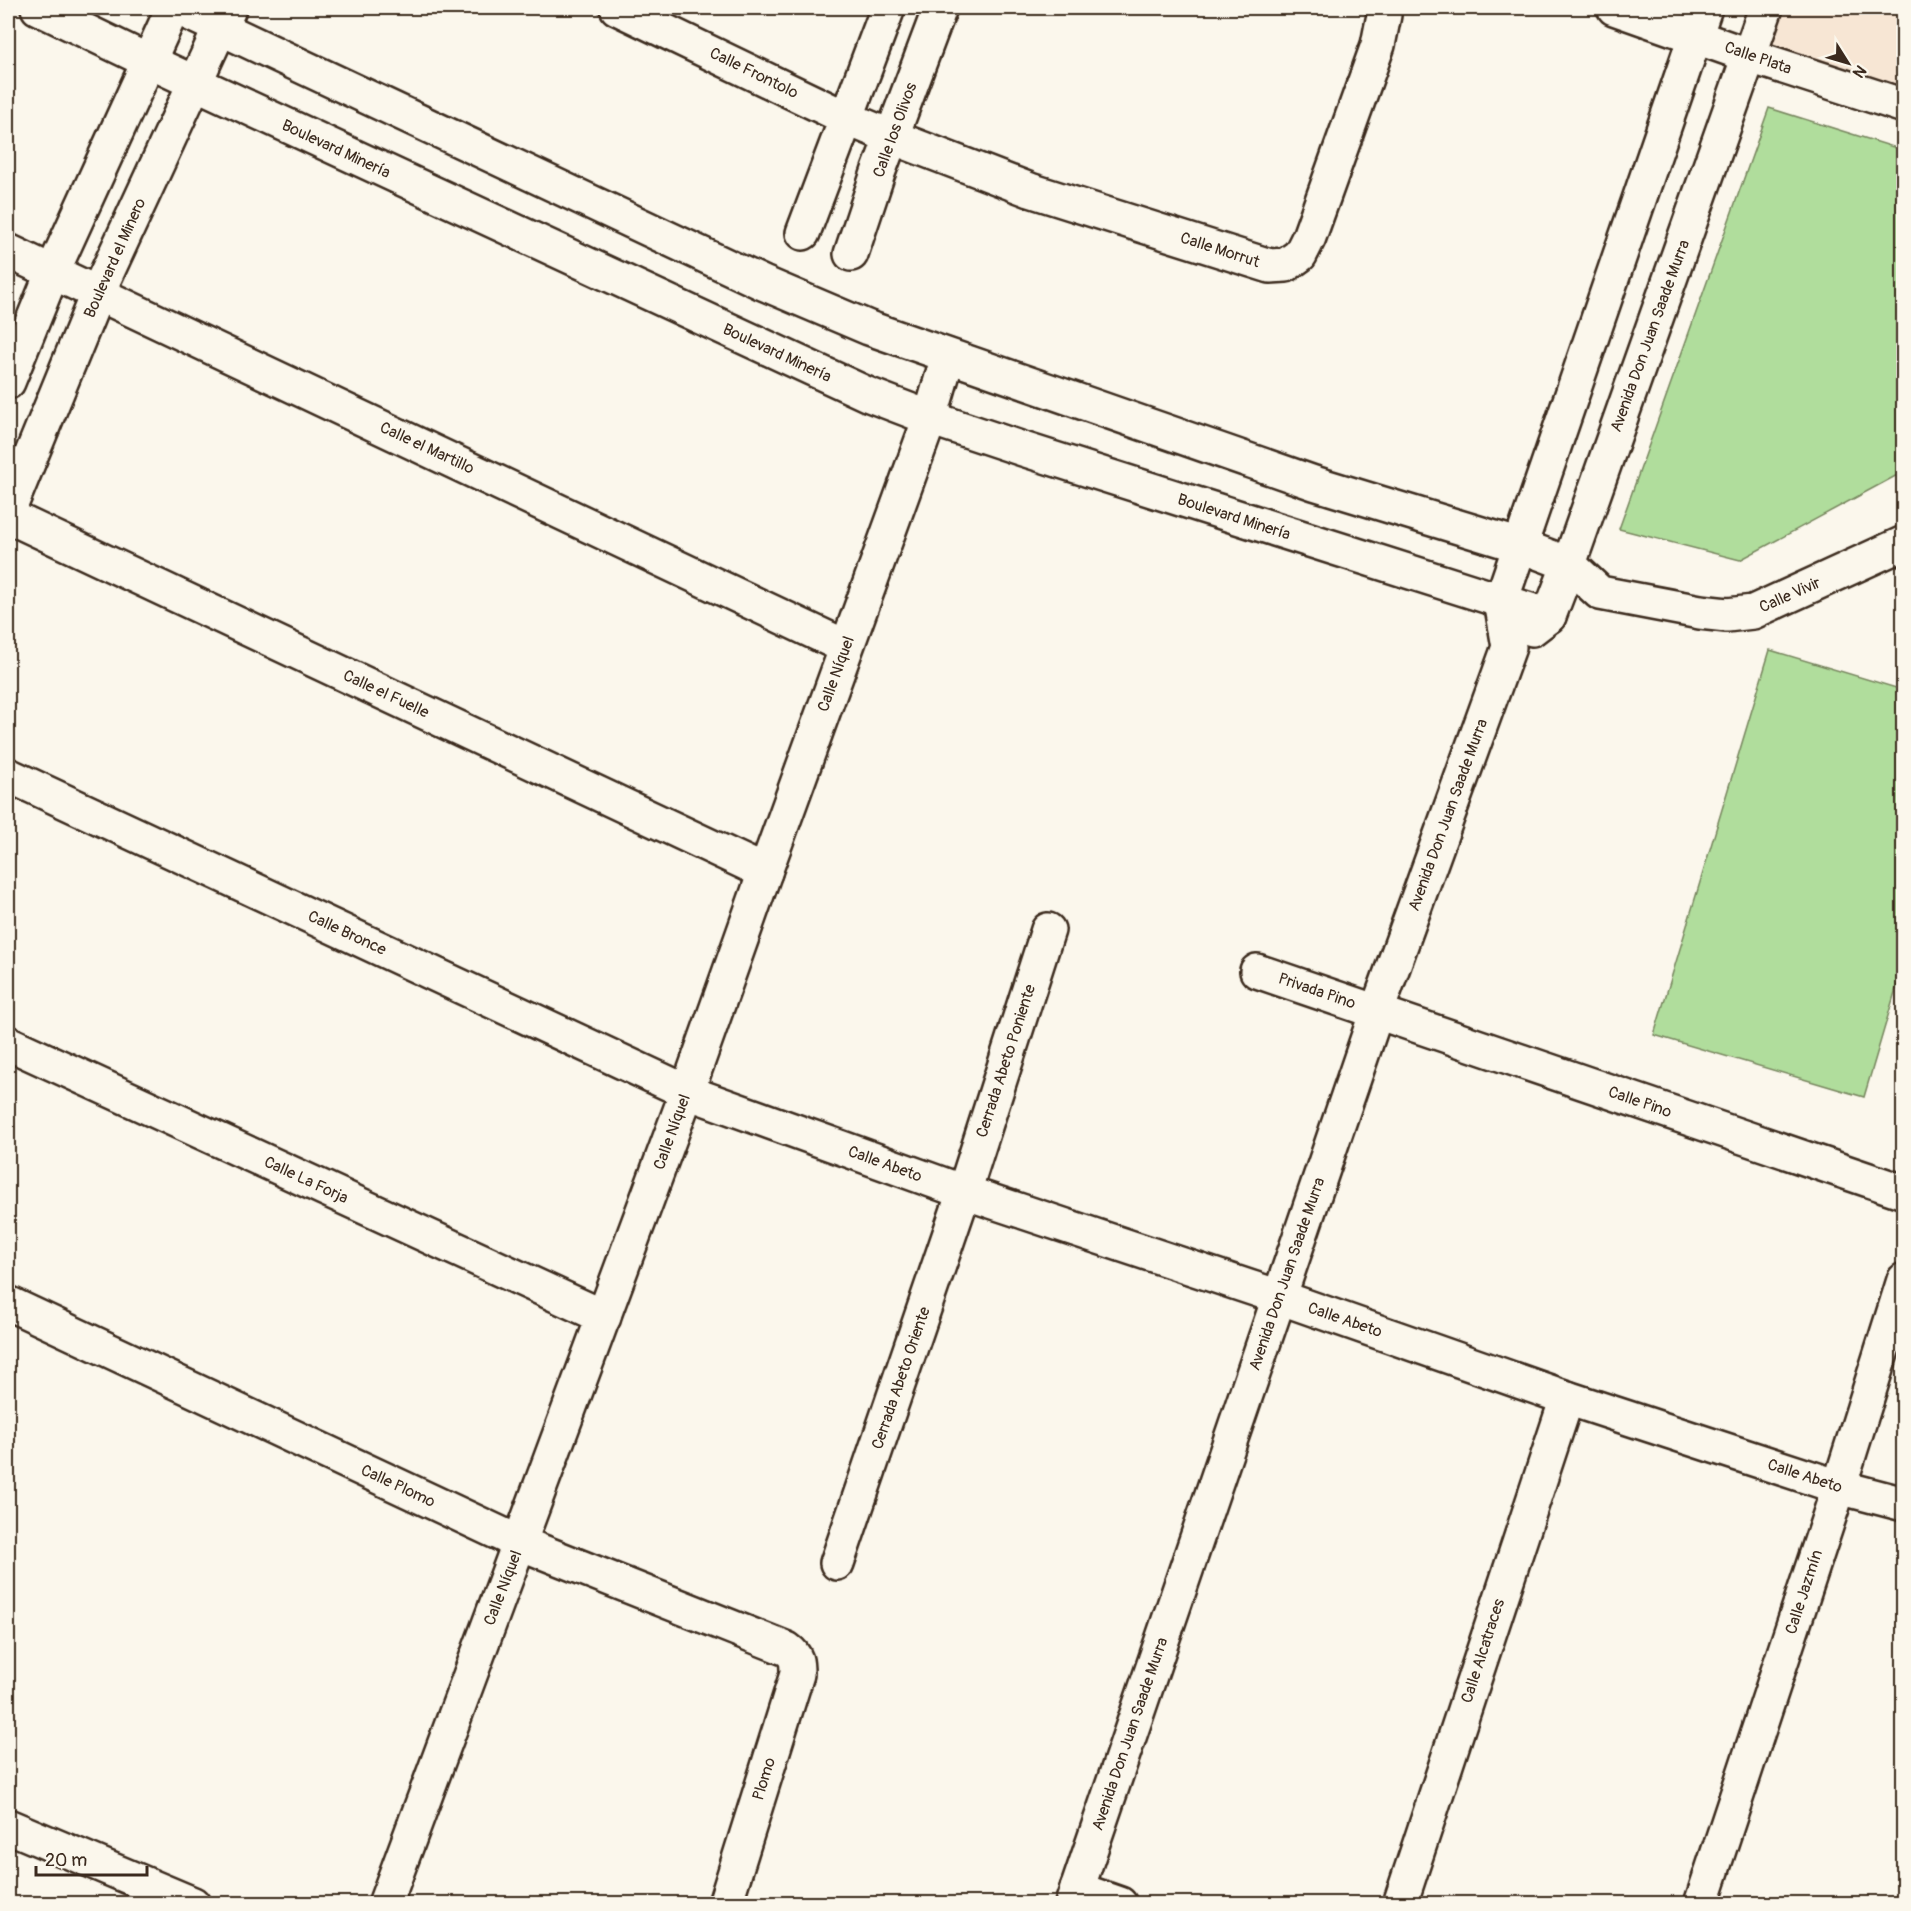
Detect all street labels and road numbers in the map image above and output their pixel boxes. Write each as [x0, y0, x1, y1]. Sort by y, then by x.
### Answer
street label: Calle Plata [1722, 37, 1794, 79]
street label: Calle Frontolo [706, 43, 802, 103]
street label: Calle los Olivos [869, 80, 921, 180]
street label: Boulevard Minería [279, 115, 393, 183]
street label: Boulevard el Minero [80, 195, 151, 321]
street label: Calle Morrut [1178, 228, 1263, 272]
street label: Avenida Don Juan Saade Murra [1606, 237, 1694, 435]
street label: Boulevard Minería [720, 319, 834, 387]
street label: Calle el Martillo [377, 417, 478, 479]
street label: Boulevard Minería [1175, 489, 1293, 545]
street label: Calle Vivir [1756, 573, 1824, 617]
street label: Calle Níquel [813, 634, 859, 714]
street label: Calle el Fuelle [340, 665, 432, 723]
street label: Avenida Don Juan Saade Murra [1404, 716, 1492, 914]
street label: Calle Bronce [305, 906, 389, 960]
street label: Privada Pino [1276, 968, 1359, 1014]
street label: Cerrada Abeto Poniente [972, 982, 1040, 1140]
street label: Calle Pino [1606, 1082, 1675, 1122]
street label: Calle Níquel [649, 1092, 695, 1172]
street label: Calle Abeto [845, 1141, 925, 1187]
street label: Calle La Forja [261, 1152, 351, 1208]
street label: Avenida Don Juan Saade Murra [1244, 1175, 1330, 1373]
street label: Calle Abeto [1305, 1298, 1385, 1342]
street label: Cerrada Abeto Oriente [867, 1304, 935, 1452]
street label: Calle Abeto [1765, 1455, 1845, 1498]
street label: Calle Plomo [358, 1460, 439, 1512]
street label: Calle Jazmín [1781, 1547, 1827, 1637]
street label: Calle Níquel [480, 1548, 526, 1628]
street label: Calle Alcatraces [1457, 1596, 1509, 1706]
street label: Avenida Don Juan Saade Murra [1087, 1635, 1173, 1833]
street label: Plomo [748, 1755, 780, 1803]

